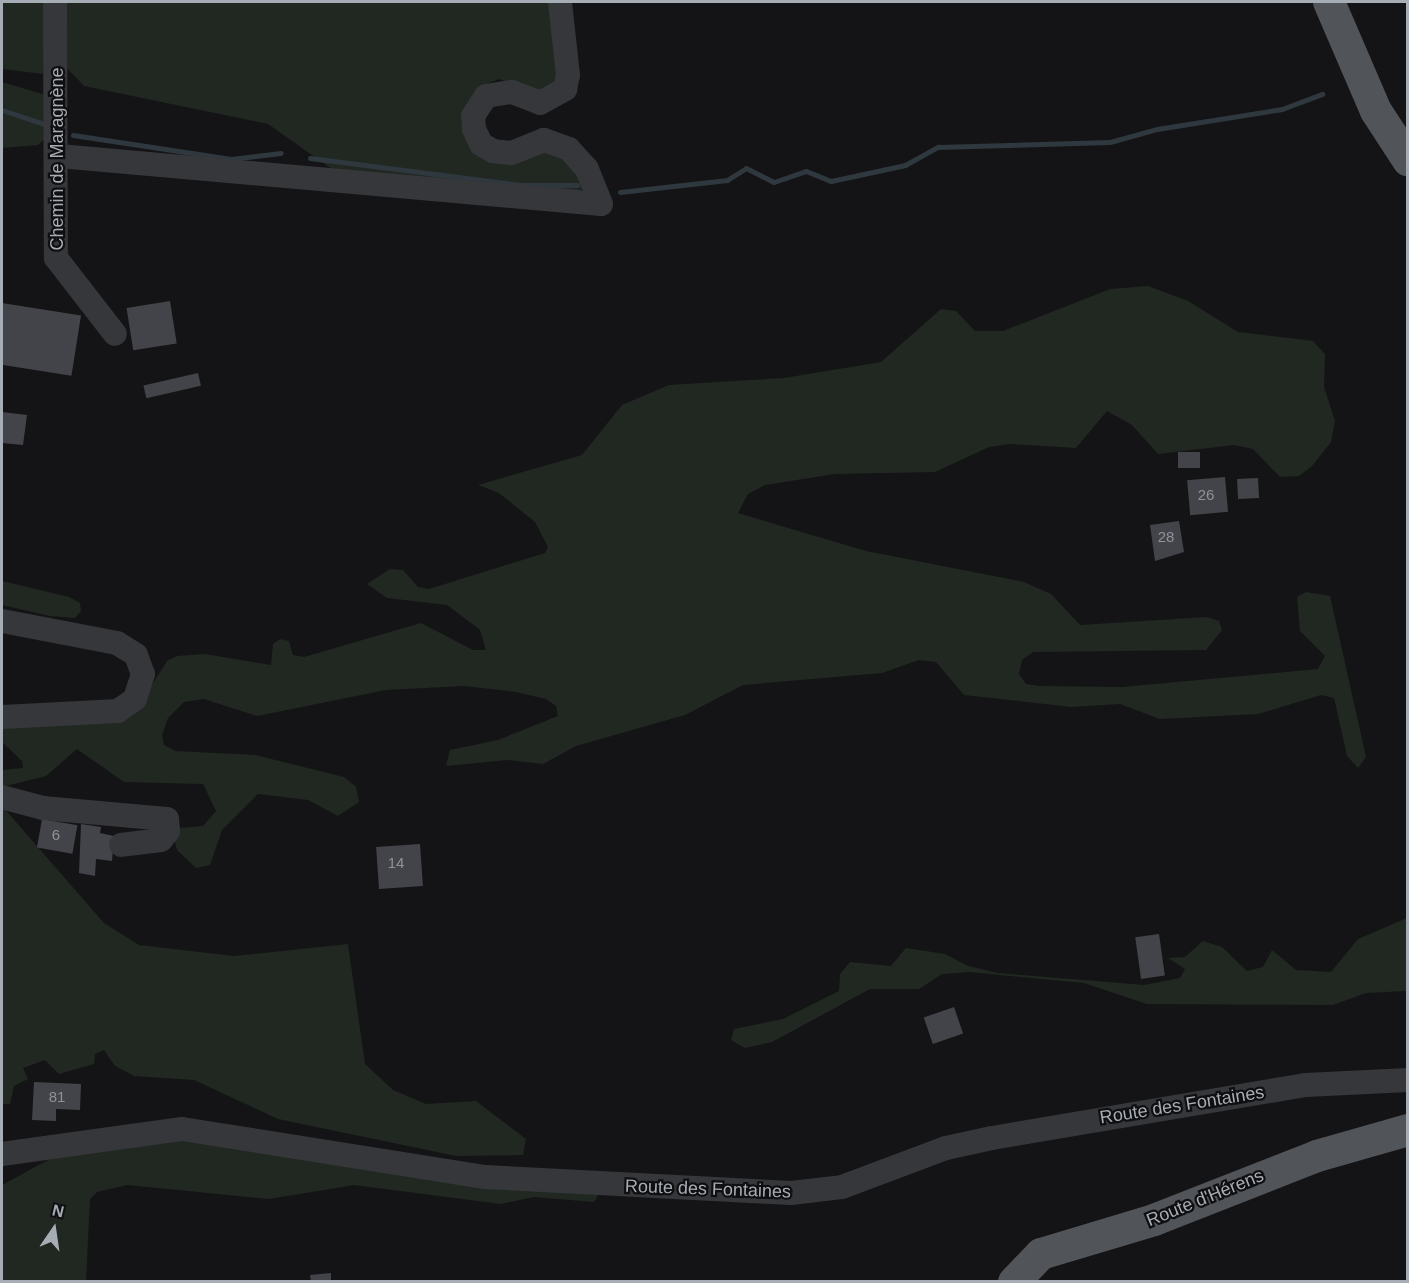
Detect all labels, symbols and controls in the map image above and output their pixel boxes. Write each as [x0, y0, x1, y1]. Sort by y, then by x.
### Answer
street label: Chemin de Maragnène [46, 67, 68, 251]
house number: 26 [1198, 486, 1214, 504]
house number: 28 [1158, 528, 1174, 546]
house number: 6 [52, 826, 60, 844]
house number: 14 [388, 854, 404, 872]
street label: Route des Fontaines [1098, 1081, 1266, 1129]
house number: 81 [49, 1088, 65, 1106]
street label: Route d'Hérens [1143, 1165, 1267, 1231]
street label: Route des Fontaines [625, 1175, 791, 1203]
north arrow [24, 1199, 84, 1259]
text: N [51, 1201, 66, 1221]

